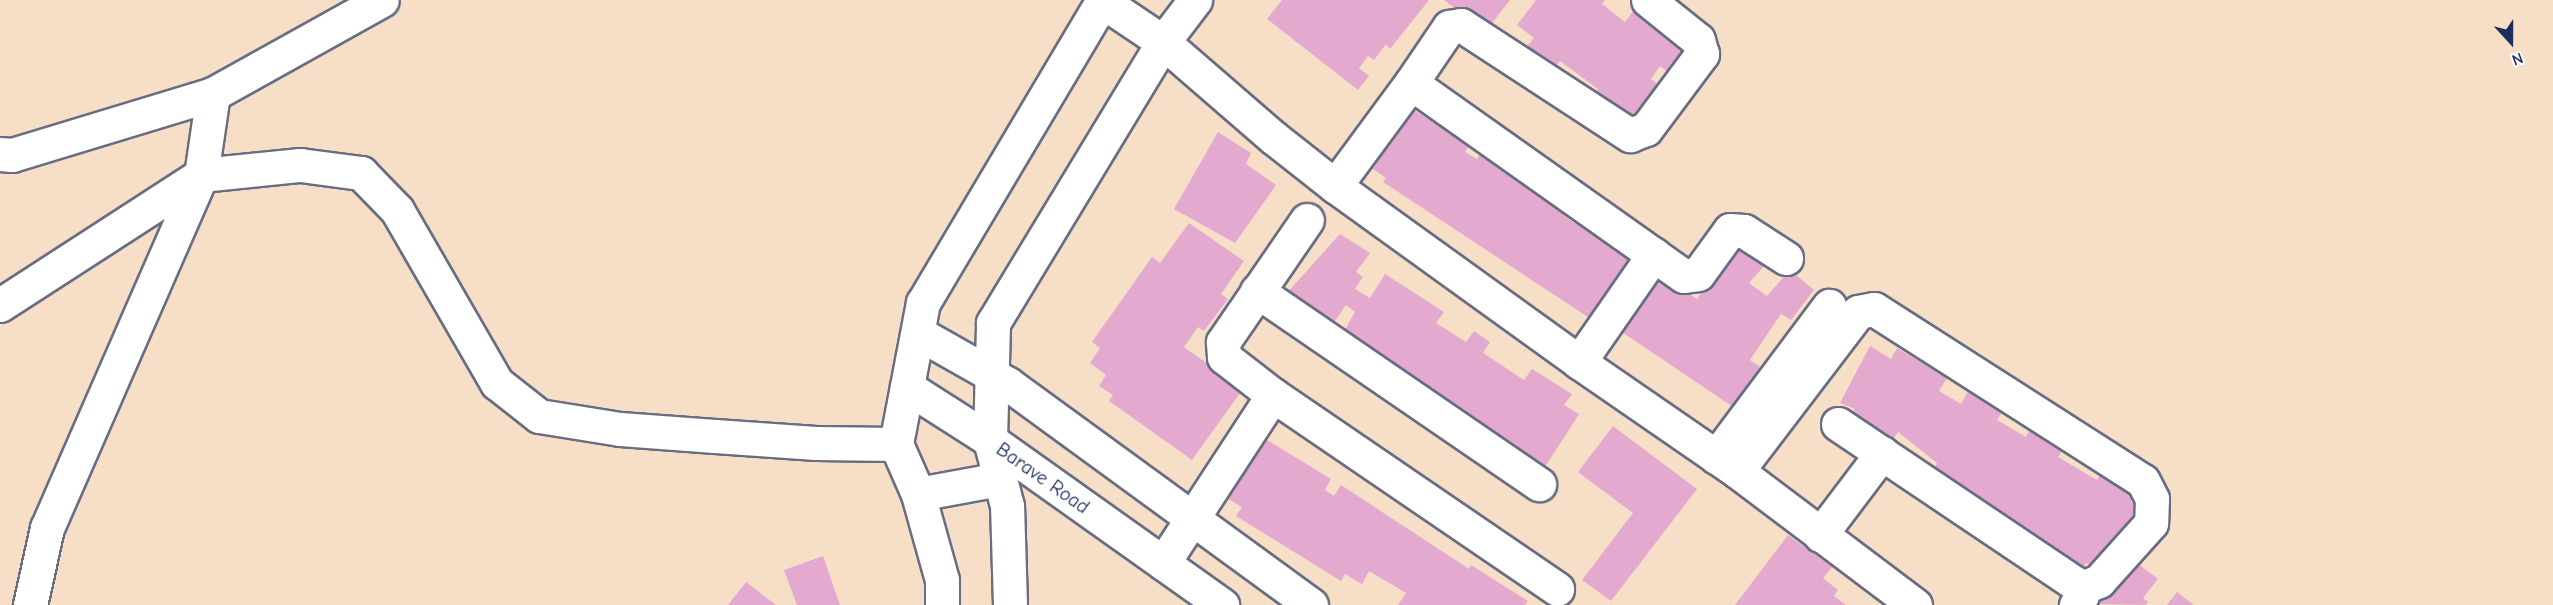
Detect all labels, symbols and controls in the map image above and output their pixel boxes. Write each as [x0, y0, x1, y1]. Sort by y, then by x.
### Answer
north arrow [2481, 12, 2541, 72]
text: N [2509, 49, 2526, 69]
street label: Barave Road [992, 437, 1094, 519]

